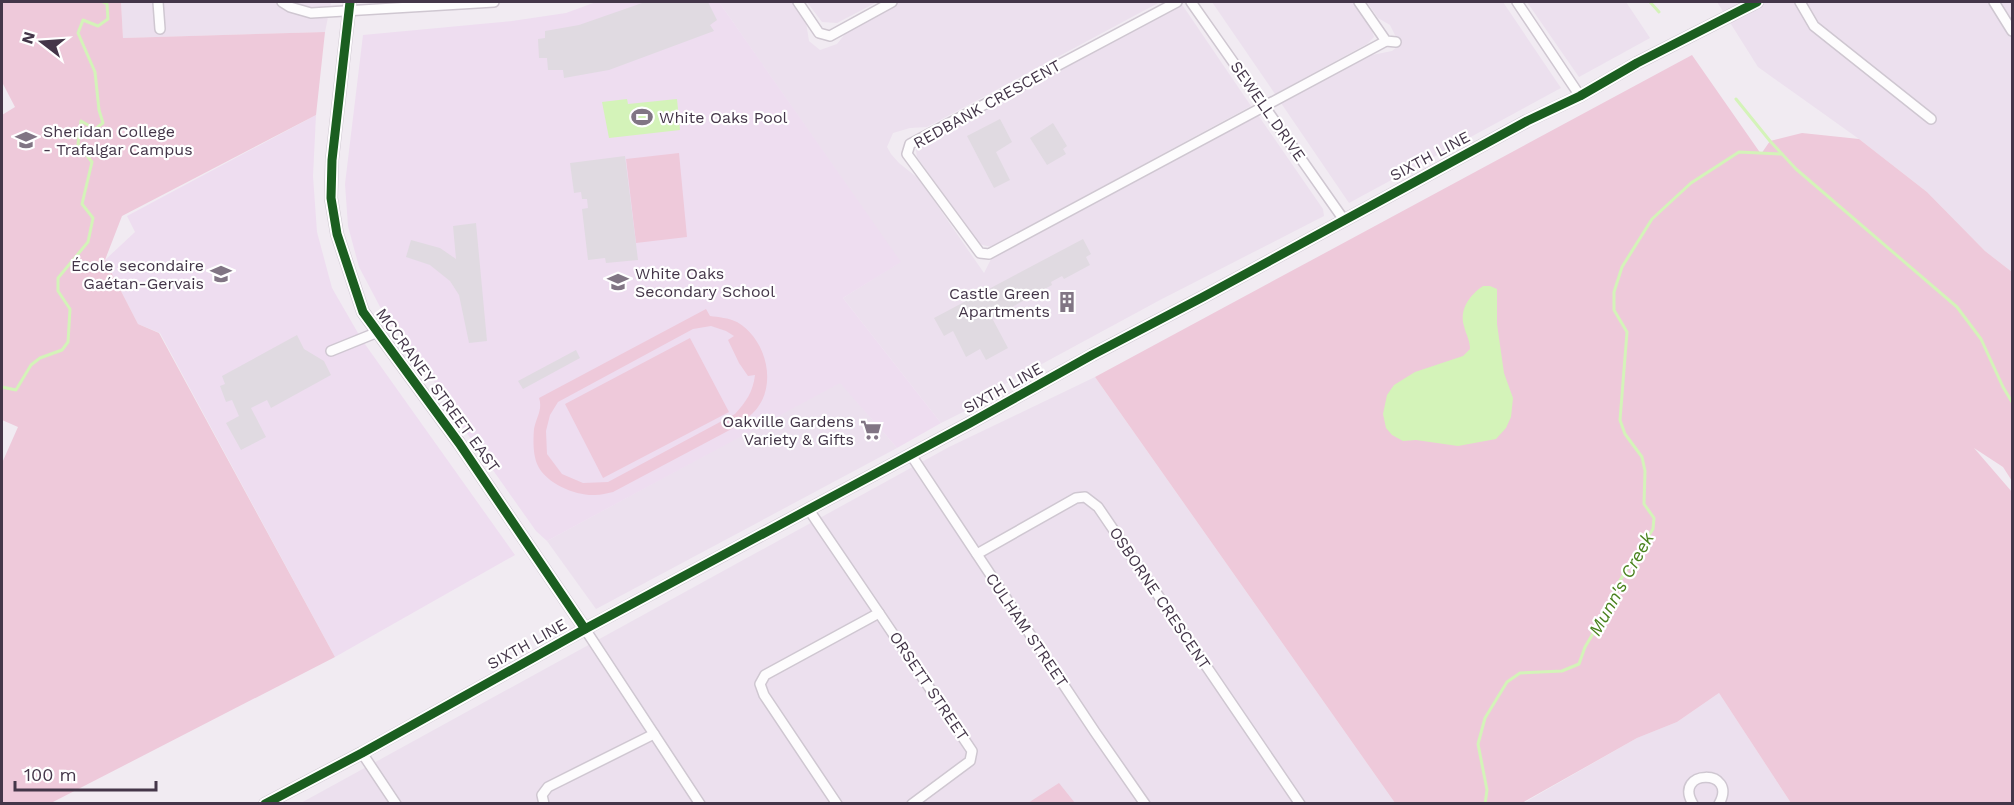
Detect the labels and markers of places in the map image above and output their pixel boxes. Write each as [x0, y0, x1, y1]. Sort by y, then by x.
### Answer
sports icon: White Oaks Pool [630, 105, 654, 129]
place label: White Oaks Pool [659, 108, 788, 127]
place label: Sheridan College - Trafalgar Campus [43, 122, 193, 159]
school or university icon: Sheridan College - Trafalgar Campus [14, 128, 38, 152]
place label: École secondaire Gaétan-Gervais [71, 256, 204, 293]
school or university icon: École secondaire Gaétan-Gervais [209, 262, 233, 286]
place label: White Oaks Secondary School [635, 264, 775, 301]
school or university icon: White Oaks Secondary School [606, 270, 630, 294]
place label: Castle Green Apartments [949, 284, 1050, 321]
building icon: Castle Green Apartments [1055, 290, 1079, 314]
place label: Oakville Gardens Variety & Gifts [722, 412, 854, 449]
supermarket icon: Oakville Gardens Variety & Gifts [859, 418, 883, 442]

